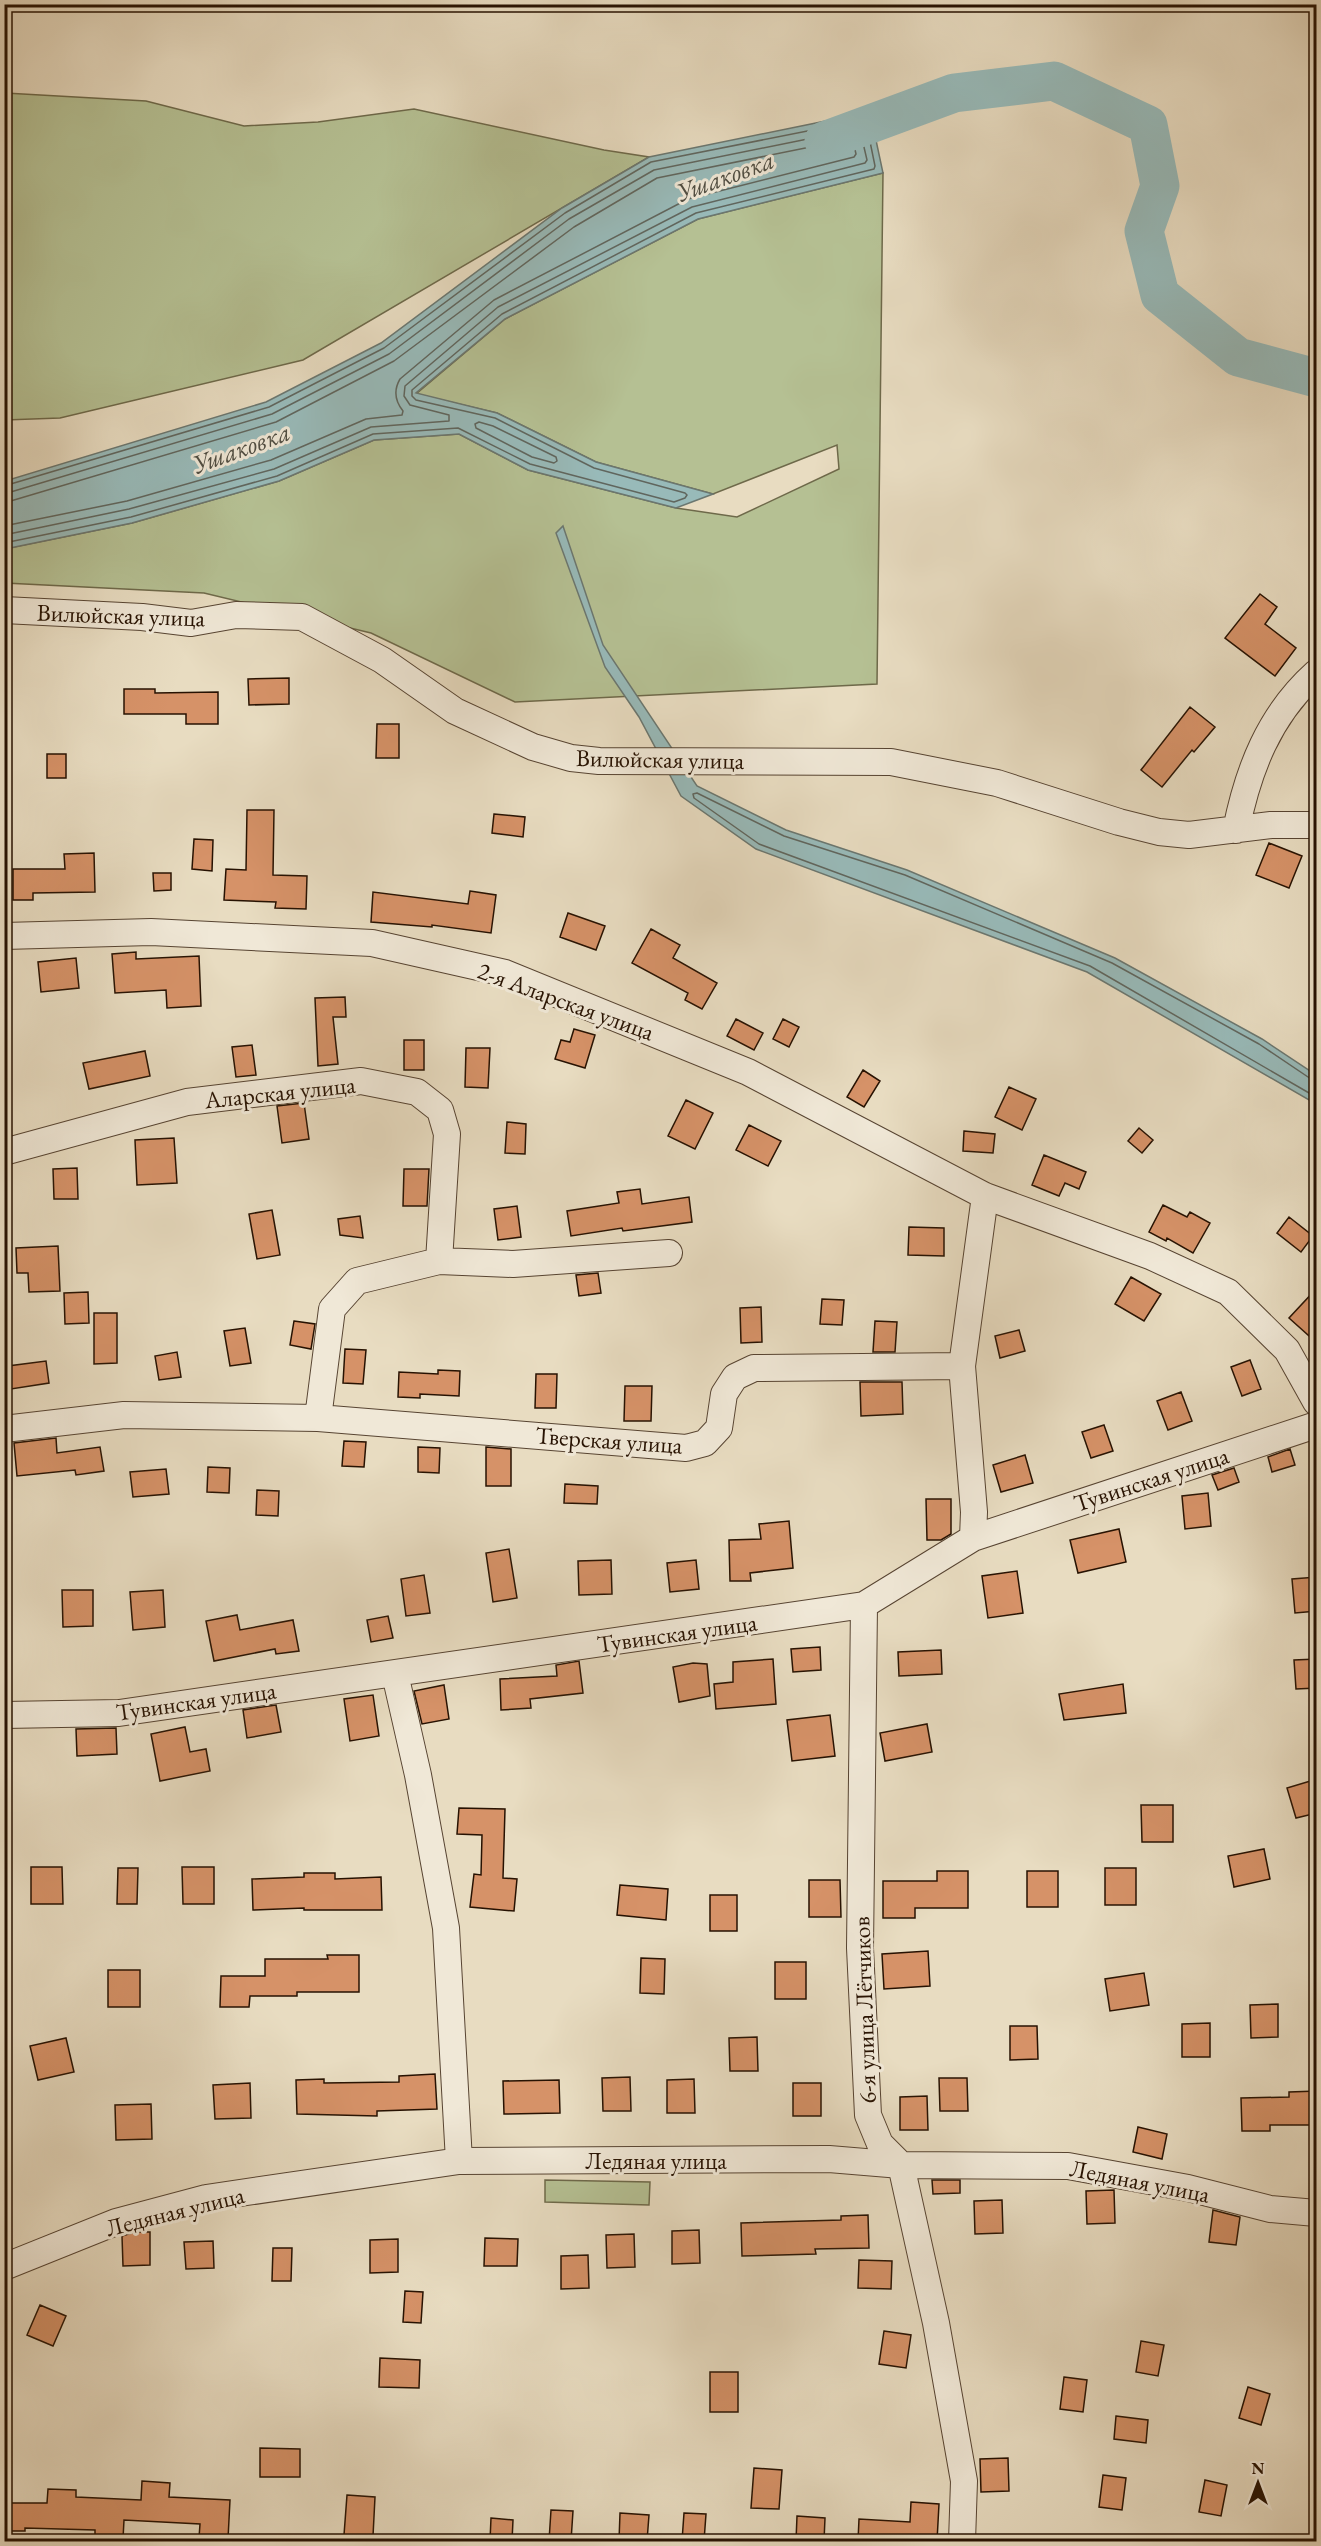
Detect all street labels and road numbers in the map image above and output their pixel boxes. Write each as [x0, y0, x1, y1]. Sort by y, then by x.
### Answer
street label: Вилюйская улица [36, 597, 206, 633]
street label: Вилюйская улица [576, 742, 745, 776]
street label: 2-я Аларская улица [474, 955, 659, 1047]
street label: Аларская улица [202, 1069, 358, 1115]
street label: Тверская улица [534, 1419, 684, 1461]
street label: Тувинская улица [1070, 1439, 1233, 1519]
street label: Тувинская улица [595, 1606, 759, 1660]
street label: Тувинская улица [114, 1674, 278, 1728]
street label: 6-я улица Лётчиков [845, 1916, 883, 2104]
street label: Ледяная улица [585, 2145, 727, 2176]
street label: Ледяная улица [1067, 2152, 1213, 2210]
street label: Ледяная улица [102, 2179, 248, 2243]

